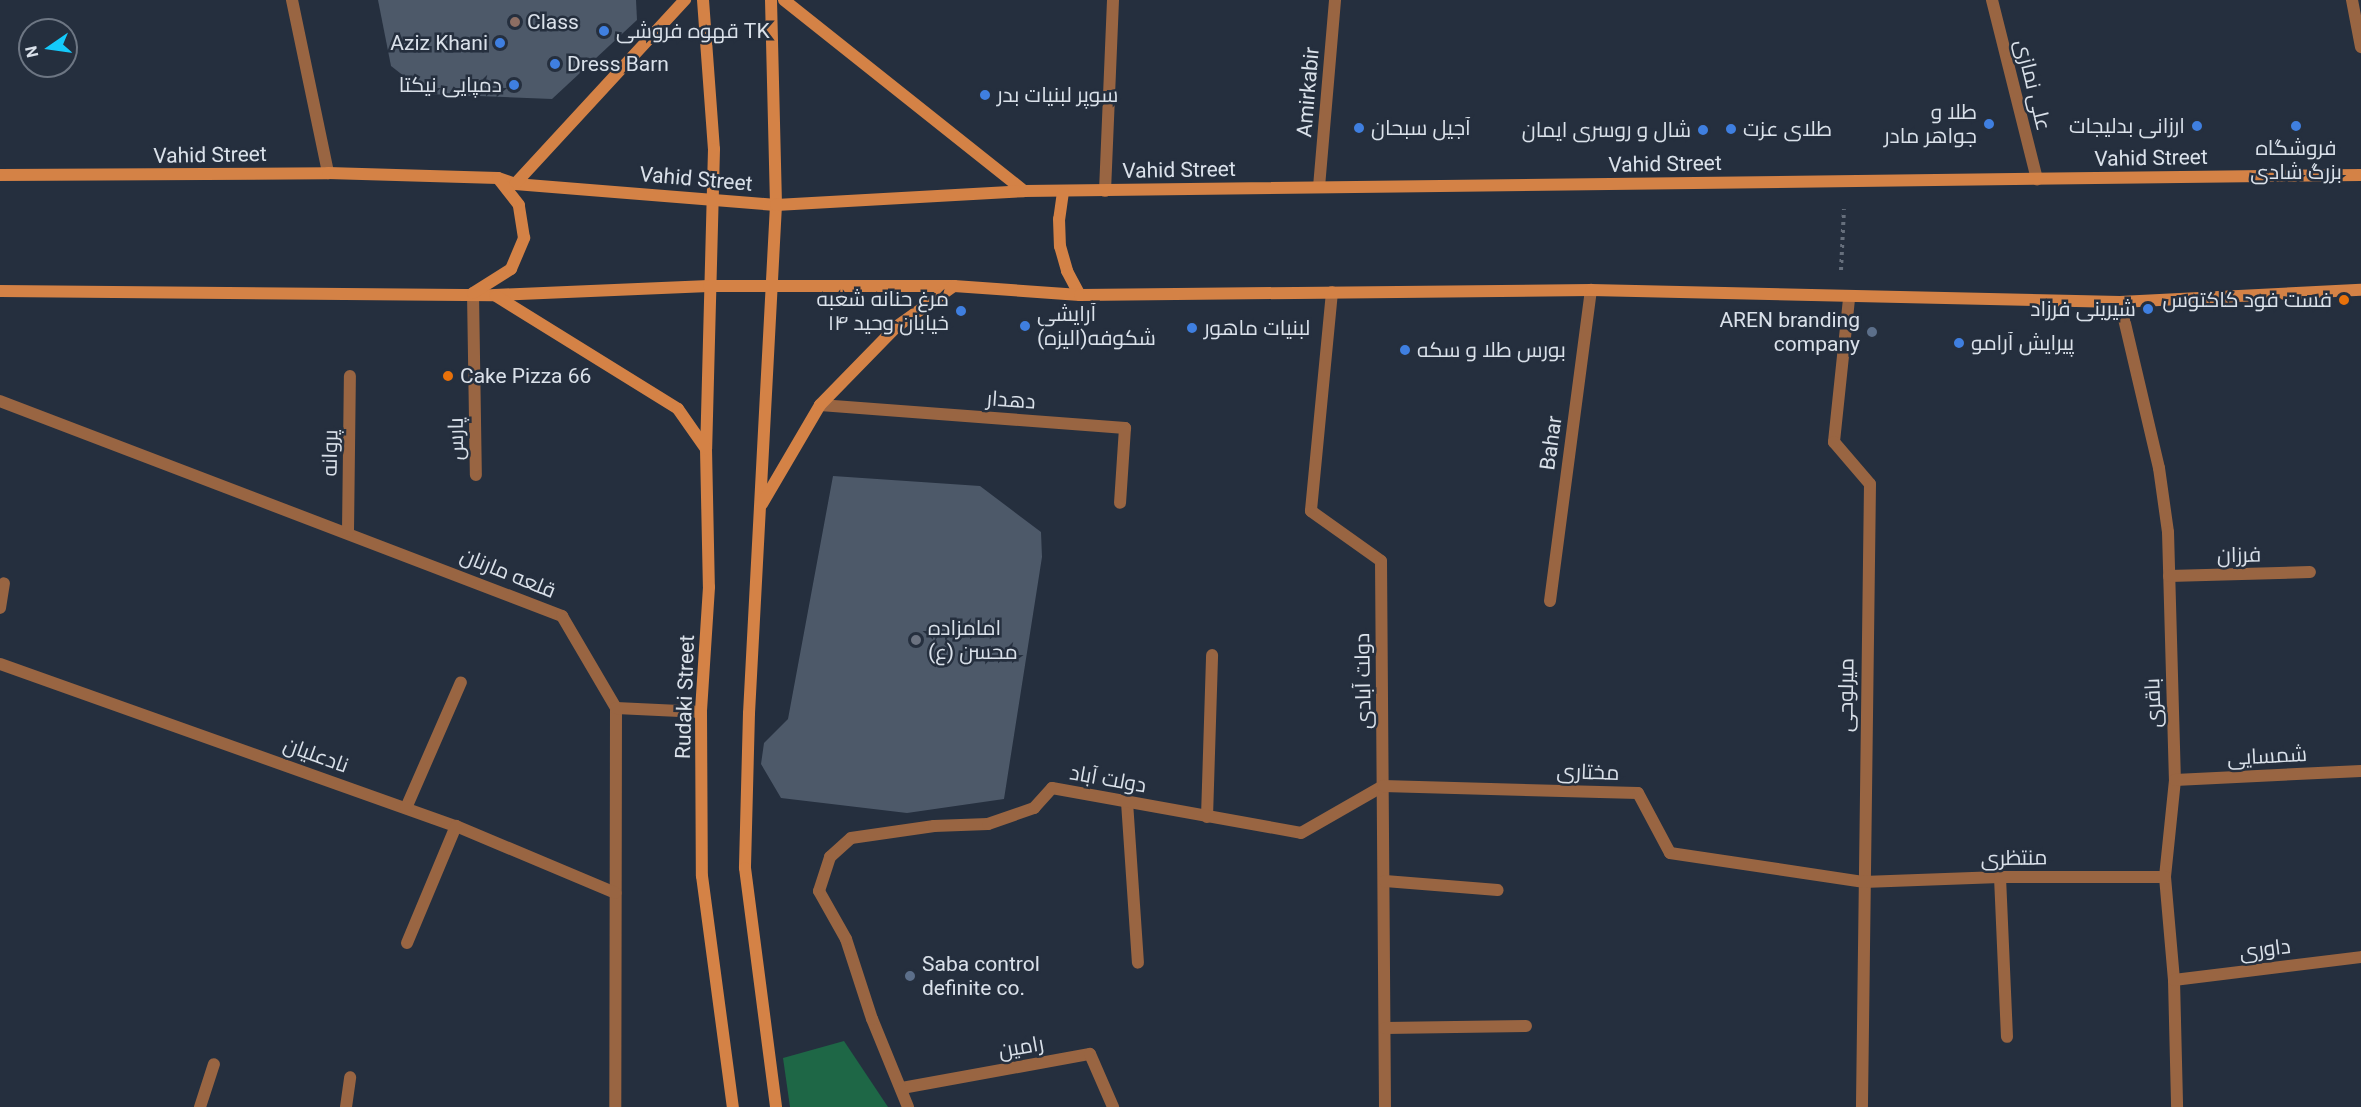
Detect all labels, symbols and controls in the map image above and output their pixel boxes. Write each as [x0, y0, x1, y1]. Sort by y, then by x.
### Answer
place label: Class [527, 9, 579, 35]
marker: Class [508, 15, 522, 29]
north arrow [18, 18, 78, 78]
place label: قهوه فروشی TK [616, 18, 770, 44]
marker: قهوه فروشی TK [597, 24, 611, 38]
place label: Aziz Khani [390, 30, 488, 56]
marker: Aziz Khani [493, 36, 507, 50]
street label: علی نمازی [2010, 37, 2056, 133]
text: N [21, 44, 42, 59]
street label: Amirkabir [1292, 46, 1324, 138]
place label: Dress Barn [567, 51, 669, 77]
marker: Dress Barn [548, 57, 562, 71]
place label: دمپایی نیکتا [399, 72, 502, 98]
marker: دمپایی نیکتا [507, 78, 521, 92]
place label: سوپر لبنیات بدر [997, 82, 1118, 108]
marker: سوپر لبنیات بدر [978, 88, 992, 102]
place label: طلا و جواهر مادر [1884, 99, 1977, 149]
place label: ارزانی بدلیجات [2069, 113, 2185, 139]
place label: آجیل سبحان [1371, 115, 1471, 141]
place label: طلای عزت [1743, 116, 1832, 142]
place label: شال و روسری ایمان [1522, 117, 1691, 143]
marker: طلا و جواهر مادر [1982, 117, 1996, 131]
marker: ارزانی بدلیجات [2190, 119, 2204, 133]
marker: فروشگاه بزرگ شادی [2289, 119, 2303, 133]
marker: آجیل سبحان [1352, 121, 1366, 135]
marker: طلای عزت [1724, 122, 1738, 136]
marker: شال و روسری ایمان [1696, 123, 1710, 137]
place label: فروشگاه بزرگ شادی [2250, 135, 2342, 185]
street label: Vahid Street [153, 141, 267, 169]
street label: Vahid Street [2094, 144, 2208, 172]
street label: Vahid Street [1608, 150, 1722, 178]
street label: Vahid Street [1122, 156, 1236, 184]
street label: Vahid Street [638, 162, 754, 196]
place label: مرغ حنانه شعبه ۱۴ خیابان وحید [816, 286, 949, 336]
place label: فست فود کاکتوس [2162, 287, 2332, 313]
marker: فست فود کاکتوس [2337, 293, 2351, 307]
place label: شیرینی فرزاد [2030, 296, 2136, 322]
place label: آرایشی شکوفه(الیزه) [1037, 301, 1156, 351]
marker: شیرینی فرزاد [2141, 302, 2155, 316]
marker: مرغ حنانه شعبه ۱۴ خیابان وحید [954, 304, 968, 318]
place label: AREN branding company [1719, 307, 1860, 357]
place label: لبنیات ماهور [1204, 315, 1310, 341]
marker: آرایشی شکوفه(الیزه) [1018, 319, 1032, 333]
marker: لبنیات ماهور [1185, 321, 1199, 335]
marker: AREN branding company [1865, 325, 1879, 339]
place label: پیرایش آرامو [1971, 330, 2074, 356]
marker: پیرایش آرامو [1952, 336, 1966, 350]
place label: بورس طلا و سکه [1417, 337, 1566, 363]
marker: بورس طلا و سکه [1398, 343, 1412, 357]
place label: Cake Pizza 66 [460, 363, 591, 389]
marker: Cake Pizza 66 [441, 369, 455, 383]
street label: دهدار [986, 386, 1036, 414]
street label: Bahar [1535, 414, 1567, 472]
street label: پارس [443, 417, 469, 461]
street label: پروانه [317, 429, 343, 477]
street label: قلعه مارنان [457, 542, 559, 604]
street label: فرزان [2217, 542, 2261, 568]
place label: امامزاده محسن (ع) [928, 615, 1018, 665]
marker: امامزاده محسن (ع) [909, 633, 923, 647]
street label: دولت آبادی [1350, 633, 1376, 729]
street label: Rudaki Street [670, 635, 700, 759]
street label: میرلوحی [1833, 658, 1859, 732]
street label: باقری [2140, 678, 2166, 728]
street label: نادعلیان [280, 732, 352, 778]
street label: شمسایی [2226, 741, 2308, 771]
street label: مختاری [1556, 758, 1620, 786]
street label: دولت آباد [1068, 760, 1148, 798]
street label: منتظری [1980, 845, 2048, 871]
street label: داوری [2238, 933, 2292, 965]
place label: Saba control definite co. [922, 951, 1040, 1001]
marker: Saba control definite co. [903, 969, 917, 983]
street label: رامین [996, 1031, 1046, 1063]

